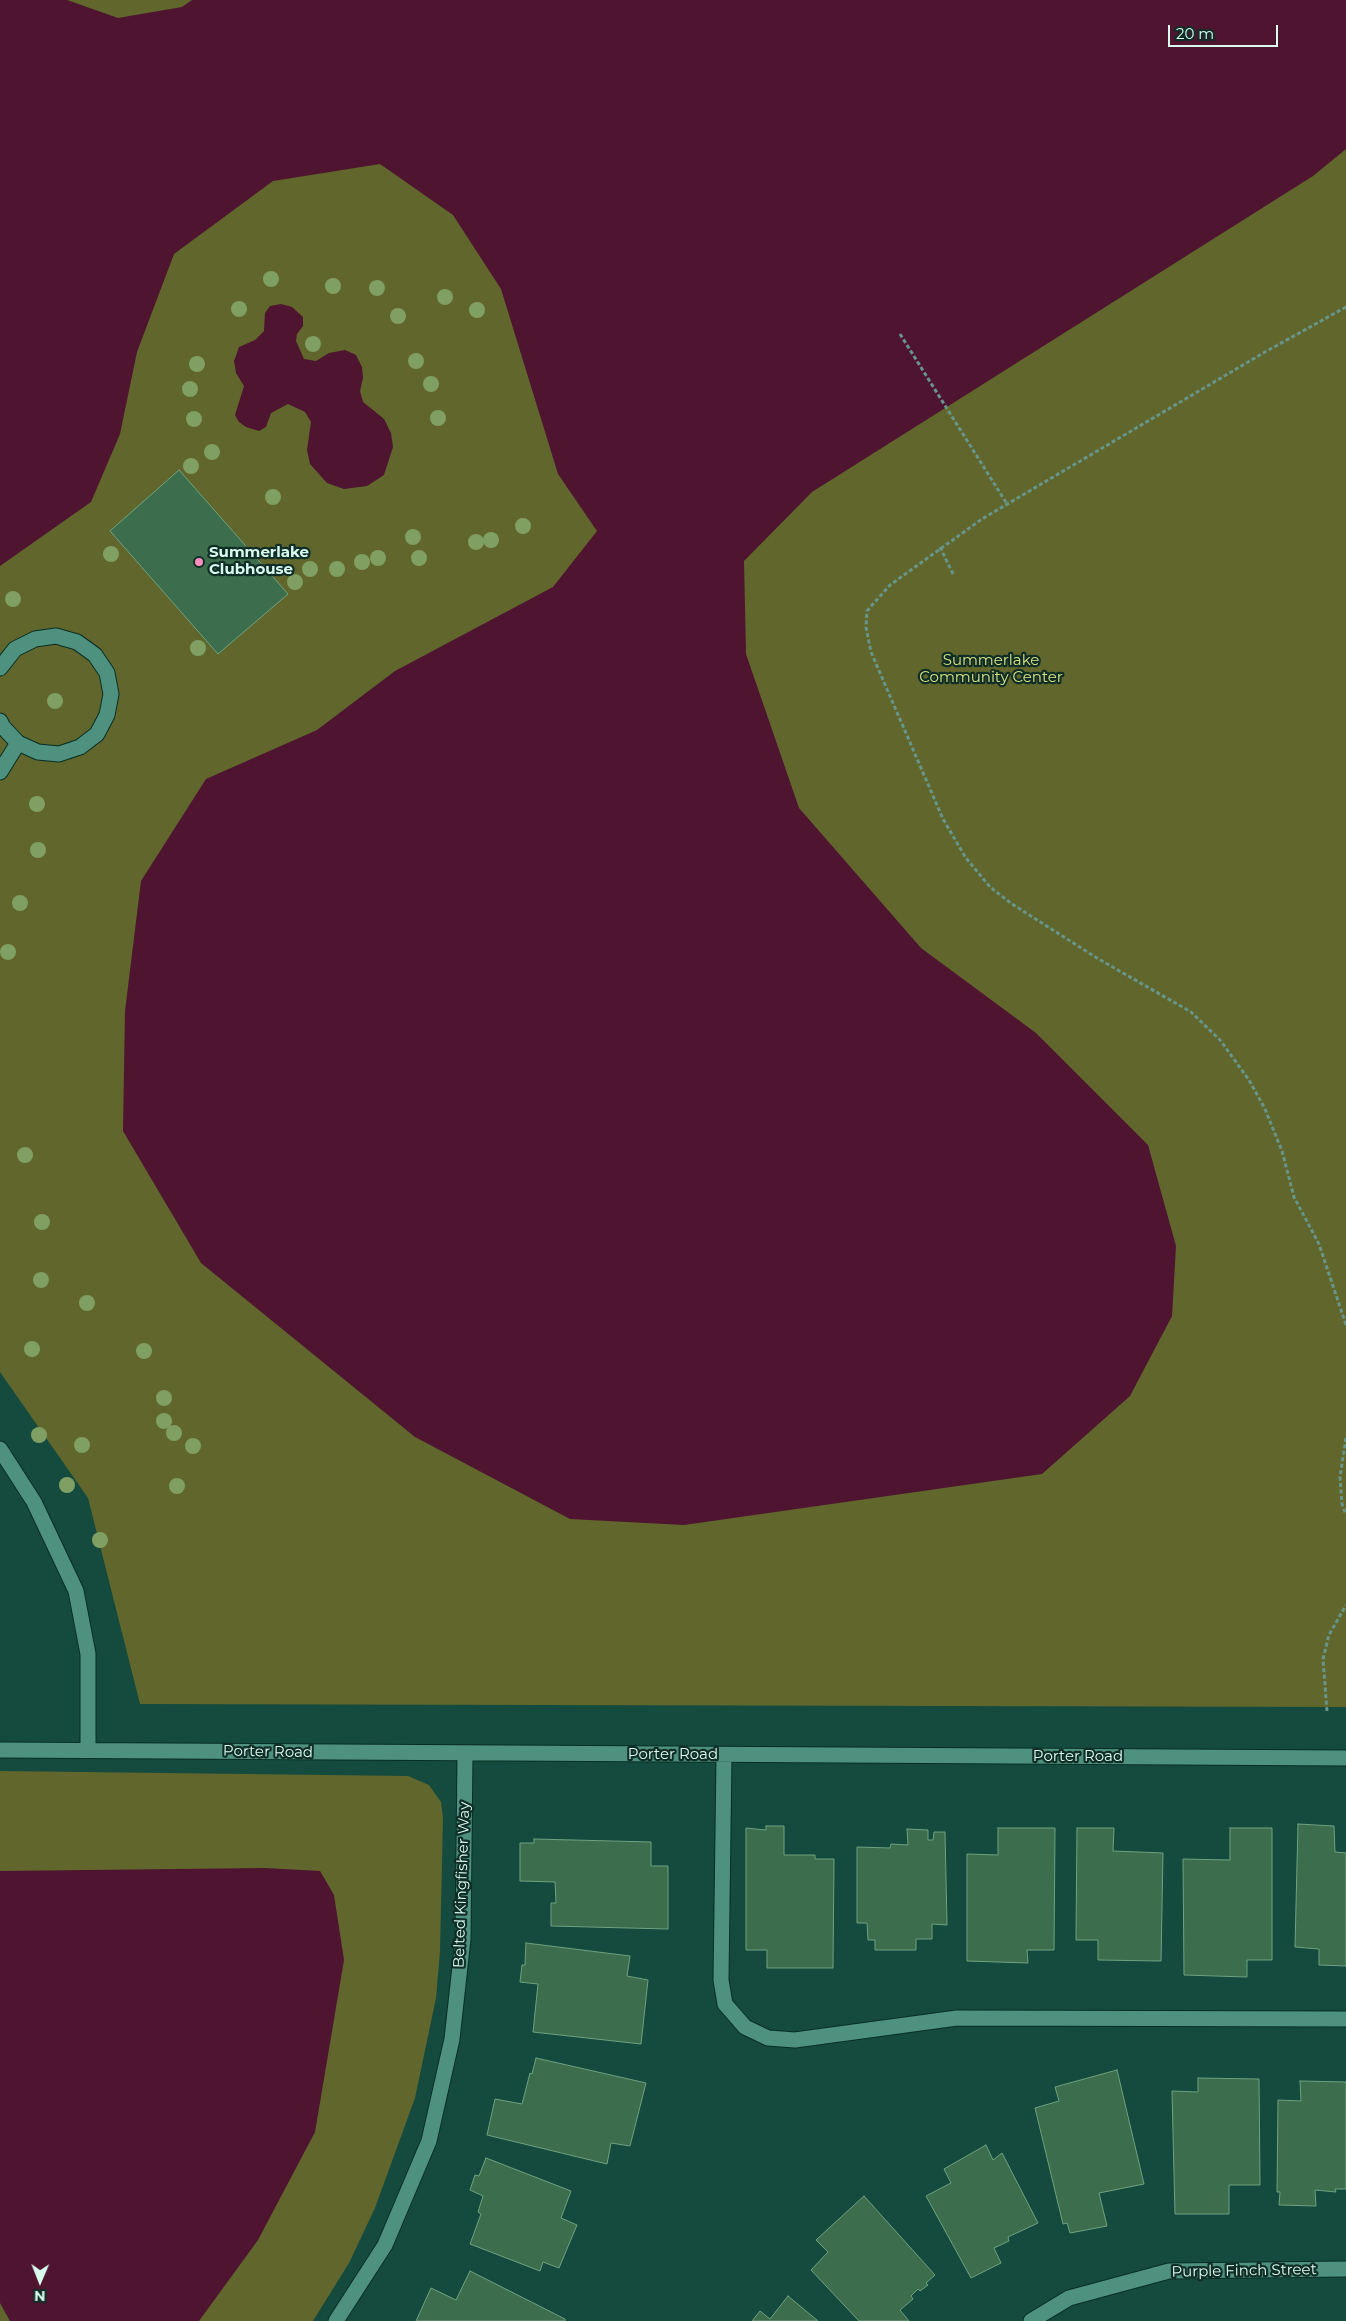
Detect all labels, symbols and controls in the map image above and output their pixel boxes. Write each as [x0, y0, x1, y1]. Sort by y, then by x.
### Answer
scale bar [1171, 15, 1281, 47]
text: 20 m [1176, 24, 1214, 43]
place label: Summerlake Clubhouse [209, 544, 309, 579]
marker: Summerlake Clubhouse [193, 556, 205, 568]
park label: Summerlake Community Center [919, 652, 1063, 687]
street label: Porter Road [223, 1742, 313, 1762]
street label: Porter Road [628, 1746, 718, 1764]
street label: Porter Road [1033, 1748, 1123, 1766]
street label: Belted Kingfisher Way [450, 1801, 474, 1969]
north arrow [15, 2256, 65, 2306]
street label: Purple Finch Street [1171, 2261, 1317, 2281]
text: N [34, 2287, 46, 2305]

